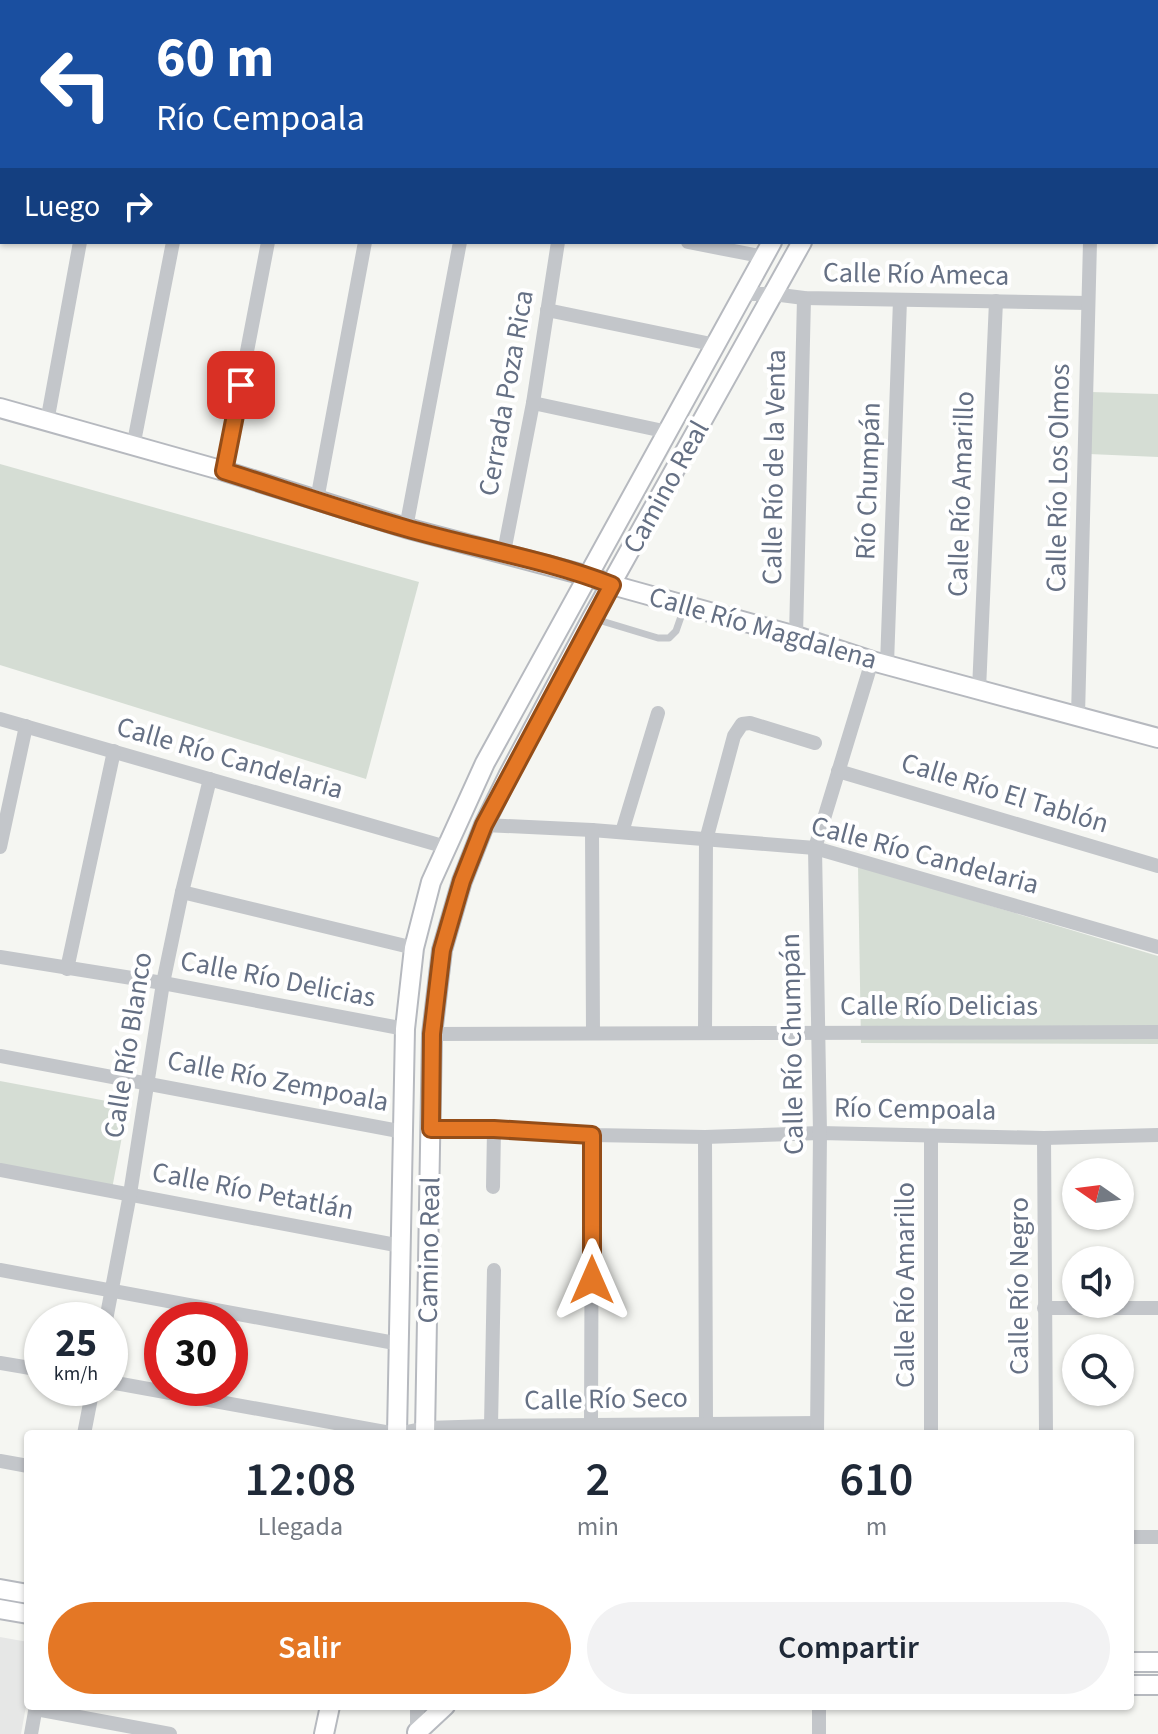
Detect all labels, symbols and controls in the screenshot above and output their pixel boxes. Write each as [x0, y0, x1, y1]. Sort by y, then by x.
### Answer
text: 60 m [156, 19, 274, 98]
icon: left [24, 32, 128, 136]
text: Río Cempoala [156, 93, 365, 144]
icon: right [116, 184, 160, 228]
text: Luego [24, 185, 100, 228]
street label: Calle Río Ameca [822, 252, 1010, 296]
street label: Cerrada Poza Rica [468, 287, 544, 499]
street label: Calle Río de la Venta [752, 349, 796, 585]
pin [207, 351, 275, 419]
icon: arrive [219, 363, 263, 407]
street label: Calle Río Los Olmos [1036, 363, 1080, 593]
street label: Calle Río Amarillo [937, 390, 985, 598]
street label: Río Chumpán [845, 401, 891, 561]
street label: Camino Real [613, 413, 719, 561]
street label: Calle Río Magdalena [644, 576, 882, 680]
street label: Calle Río Candelaria [112, 706, 348, 810]
street label: Calle Río El Tablón [896, 742, 1114, 844]
street label: Calle Río Candelaria [807, 805, 1043, 905]
street label: Calle Río Chumpán [770, 933, 814, 1155]
street label: Calle Río Delicias [177, 940, 379, 1018]
street label: Calle Río Blanco [94, 949, 162, 1141]
street label: Calle Río Delicias [840, 986, 1038, 1026]
street label: Calle Río Zempoala [164, 1040, 392, 1122]
street label: Río Cempoala [833, 1088, 997, 1130]
street label: Calle Río Petatlán [149, 1152, 357, 1230]
north arrow [1062, 1158, 1134, 1230]
map controls [1062, 1158, 1134, 1406]
street label: Camino Real [408, 1176, 450, 1324]
street label: Calle Río Amarillo [885, 1182, 925, 1388]
street label: Calle Río Negro [999, 1197, 1039, 1375]
position arrow [550, 1238, 634, 1322]
button: sound [1062, 1246, 1134, 1318]
speed limit sign: 30 [144, 1302, 248, 1406]
text: 25 [55, 1315, 97, 1372]
button: search [1062, 1334, 1134, 1406]
text: km/h [54, 1360, 98, 1388]
street label: Calle Río Seco [524, 1378, 688, 1420]
text: 12:08 [245, 1446, 356, 1514]
text: 2 [586, 1446, 610, 1514]
text: 610 [840, 1446, 913, 1514]
text: Llegada [258, 1508, 343, 1545]
text: min [577, 1508, 619, 1545]
text: m [866, 1508, 887, 1545]
button: Salir [48, 1602, 571, 1694]
button: Compartir [587, 1602, 1110, 1694]

